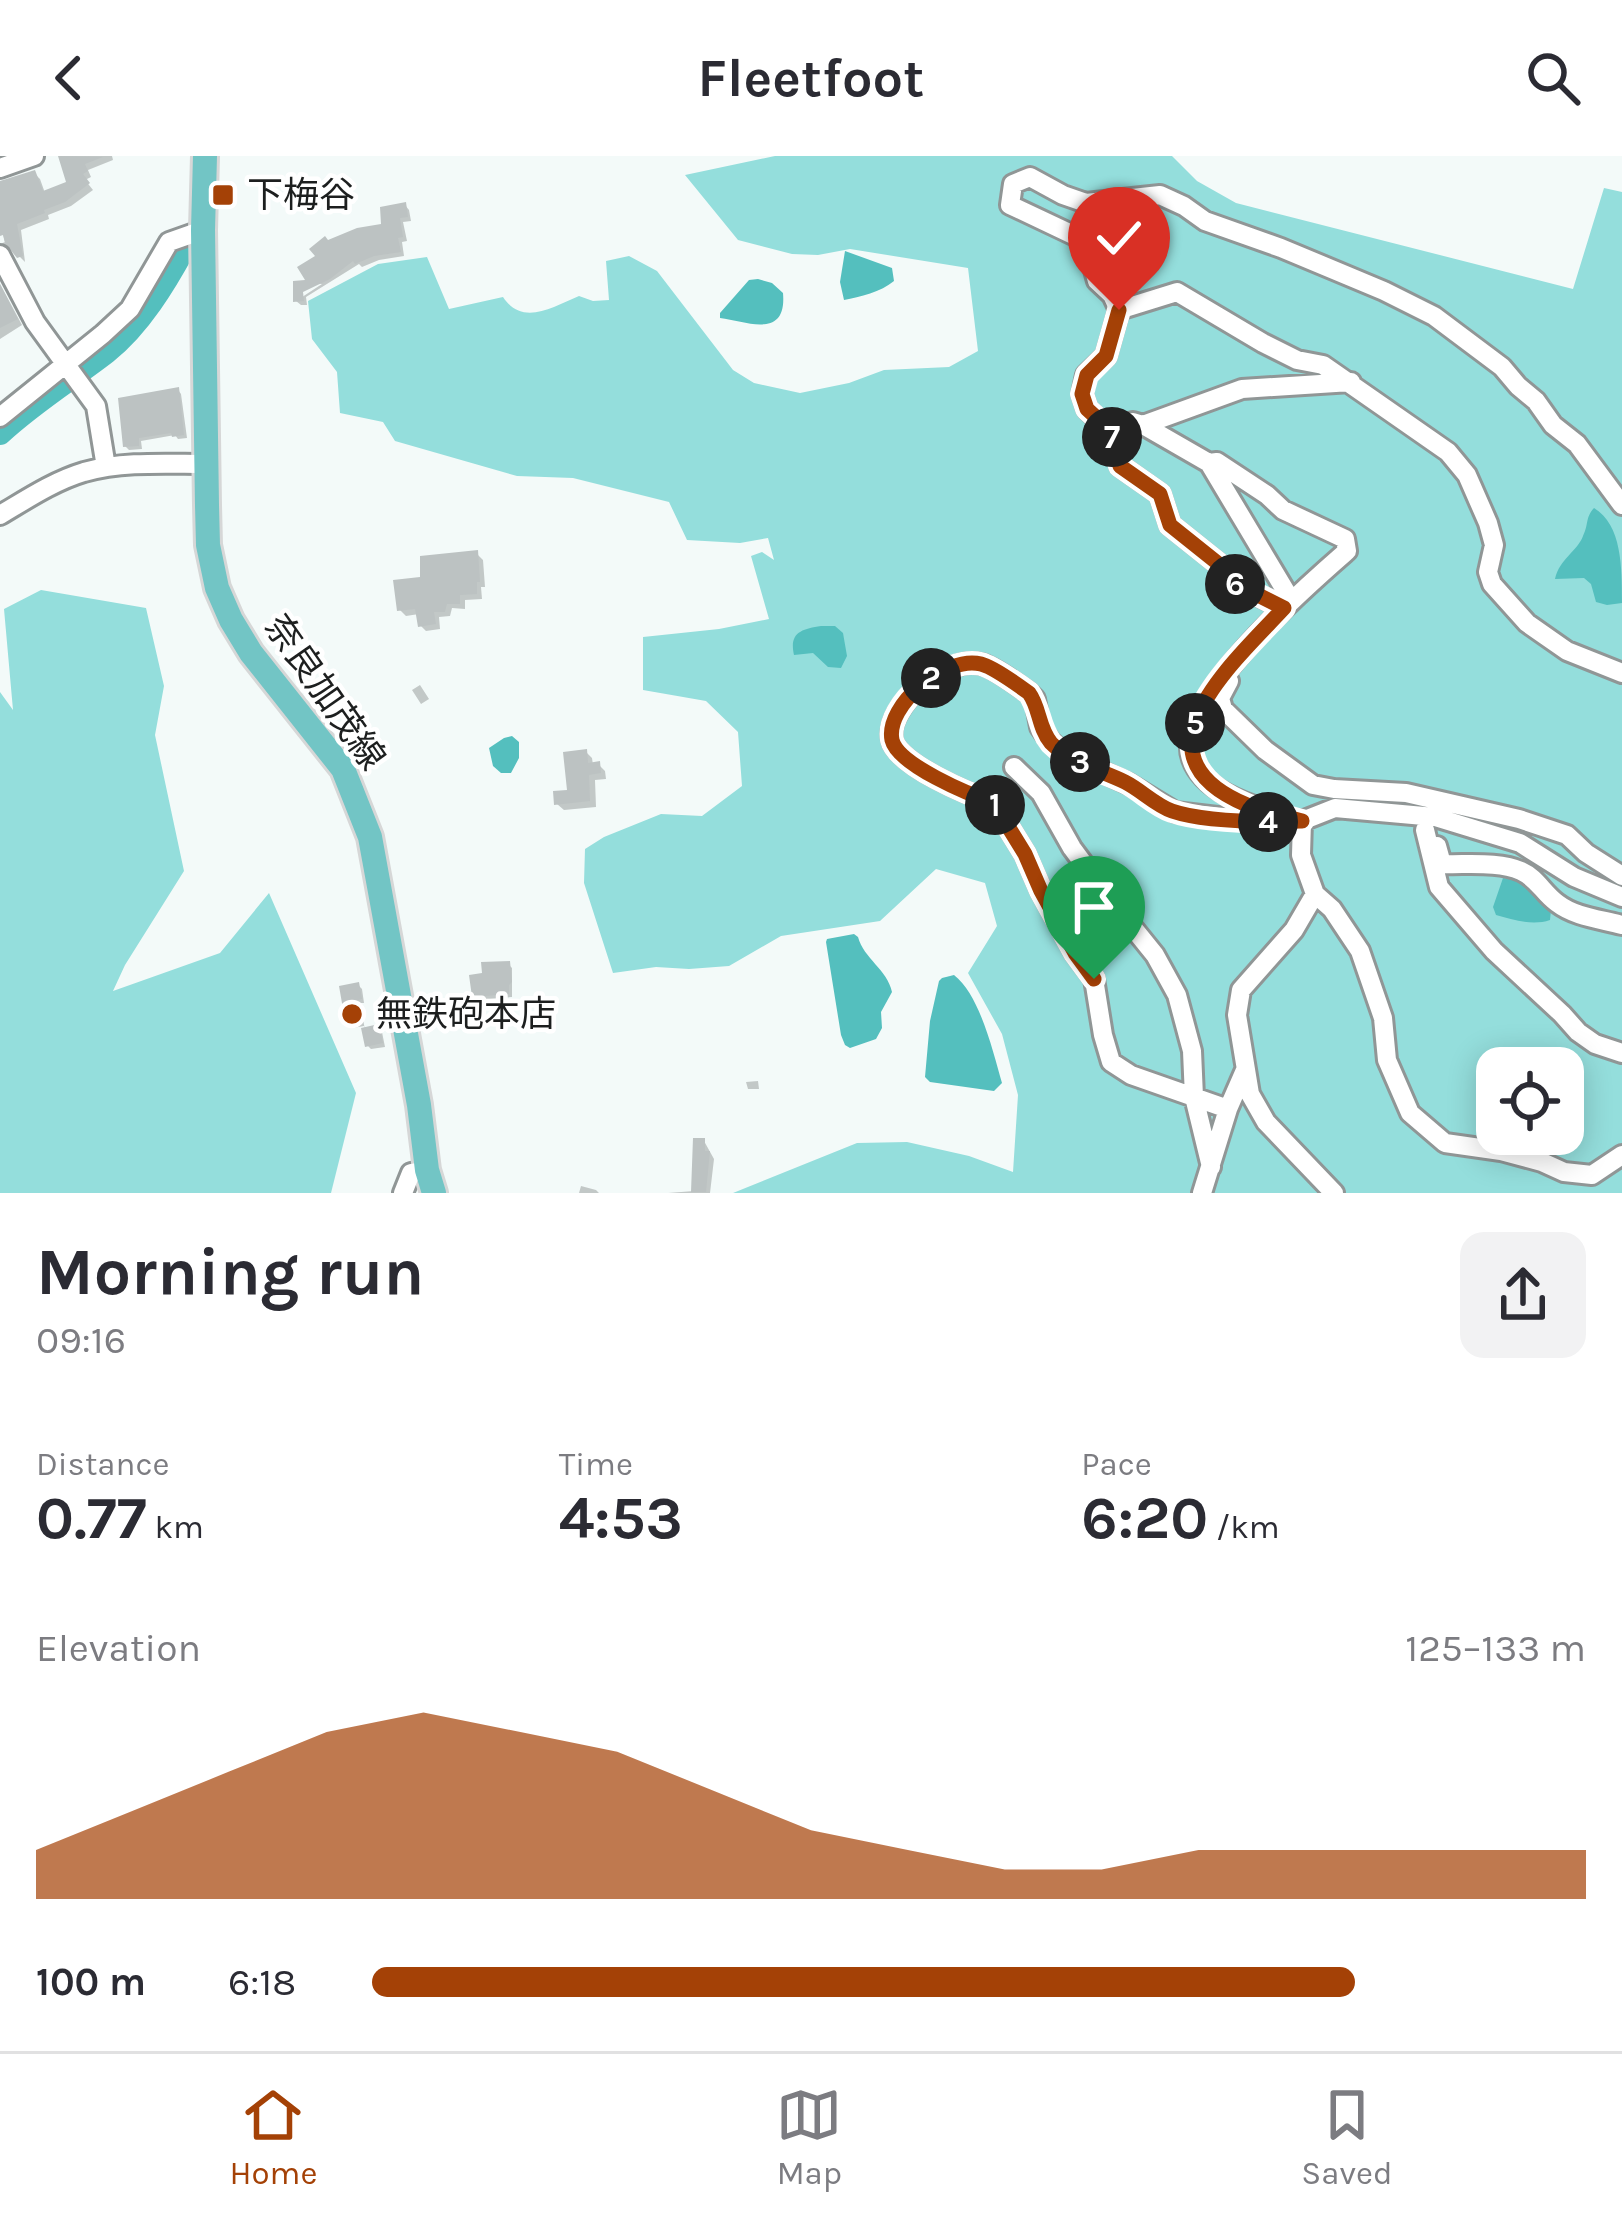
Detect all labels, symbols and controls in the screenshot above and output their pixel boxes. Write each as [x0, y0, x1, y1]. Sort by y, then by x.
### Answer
icon: back [36, 45, 102, 111]
icon: search [1520, 45, 1586, 111]
text: Fleetfoot [698, 46, 924, 110]
place label: 下梅谷 [247, 174, 355, 216]
marker: 下梅谷 [210, 182, 236, 208]
pin [1068, 187, 1170, 310]
icon: check [1086, 205, 1152, 271]
pin: 7 [1082, 407, 1142, 467]
text: 7 [1104, 418, 1120, 456]
pin: 6 [1205, 554, 1265, 614]
text: 6 [1225, 565, 1245, 603]
street label: 奈良加茂線 [256, 606, 394, 778]
pin: 2 [901, 648, 961, 708]
text: 2 [921, 659, 941, 697]
pin: 5 [1165, 693, 1225, 753]
text: 5 [1185, 704, 1205, 742]
pin: 3 [1050, 732, 1110, 792]
text: 3 [1070, 743, 1090, 781]
pin: 1 [965, 775, 1025, 835]
text: 1 [989, 786, 1001, 824]
pin: 4 [1238, 792, 1298, 852]
text: 4 [1258, 803, 1278, 841]
pin [1043, 856, 1145, 979]
icon: arrive [1061, 874, 1127, 940]
place label: 無鉄砲本店 [376, 993, 556, 1035]
marker: 無鉄砲本店 [339, 1001, 365, 1027]
map controls [1476, 1047, 1584, 1155]
button: locate [1476, 1047, 1584, 1155]
button: share [1460, 1232, 1586, 1358]
text: Morning run [36, 1233, 424, 1311]
text: 09:16 [36, 1317, 126, 1363]
text: Distance [36, 1445, 169, 1483]
text: Time [559, 1445, 633, 1483]
text: Pace [1081, 1445, 1152, 1483]
text: 0.77 [36, 1483, 147, 1553]
text: 4:53 [559, 1483, 683, 1553]
text: 6:20 [1081, 1483, 1208, 1553]
text: km [147, 1508, 204, 1546]
text: /km [1208, 1508, 1280, 1546]
text: Elevation [36, 1625, 201, 1671]
text: 125–133 m [1405, 1625, 1586, 1671]
text: 100 m [36, 1959, 146, 2005]
text: 6:18 [228, 1959, 296, 2005]
tab: Home [229, 2082, 317, 2192]
tab: Map [776, 2082, 842, 2192]
tab: Saved [1301, 2082, 1393, 2192]

